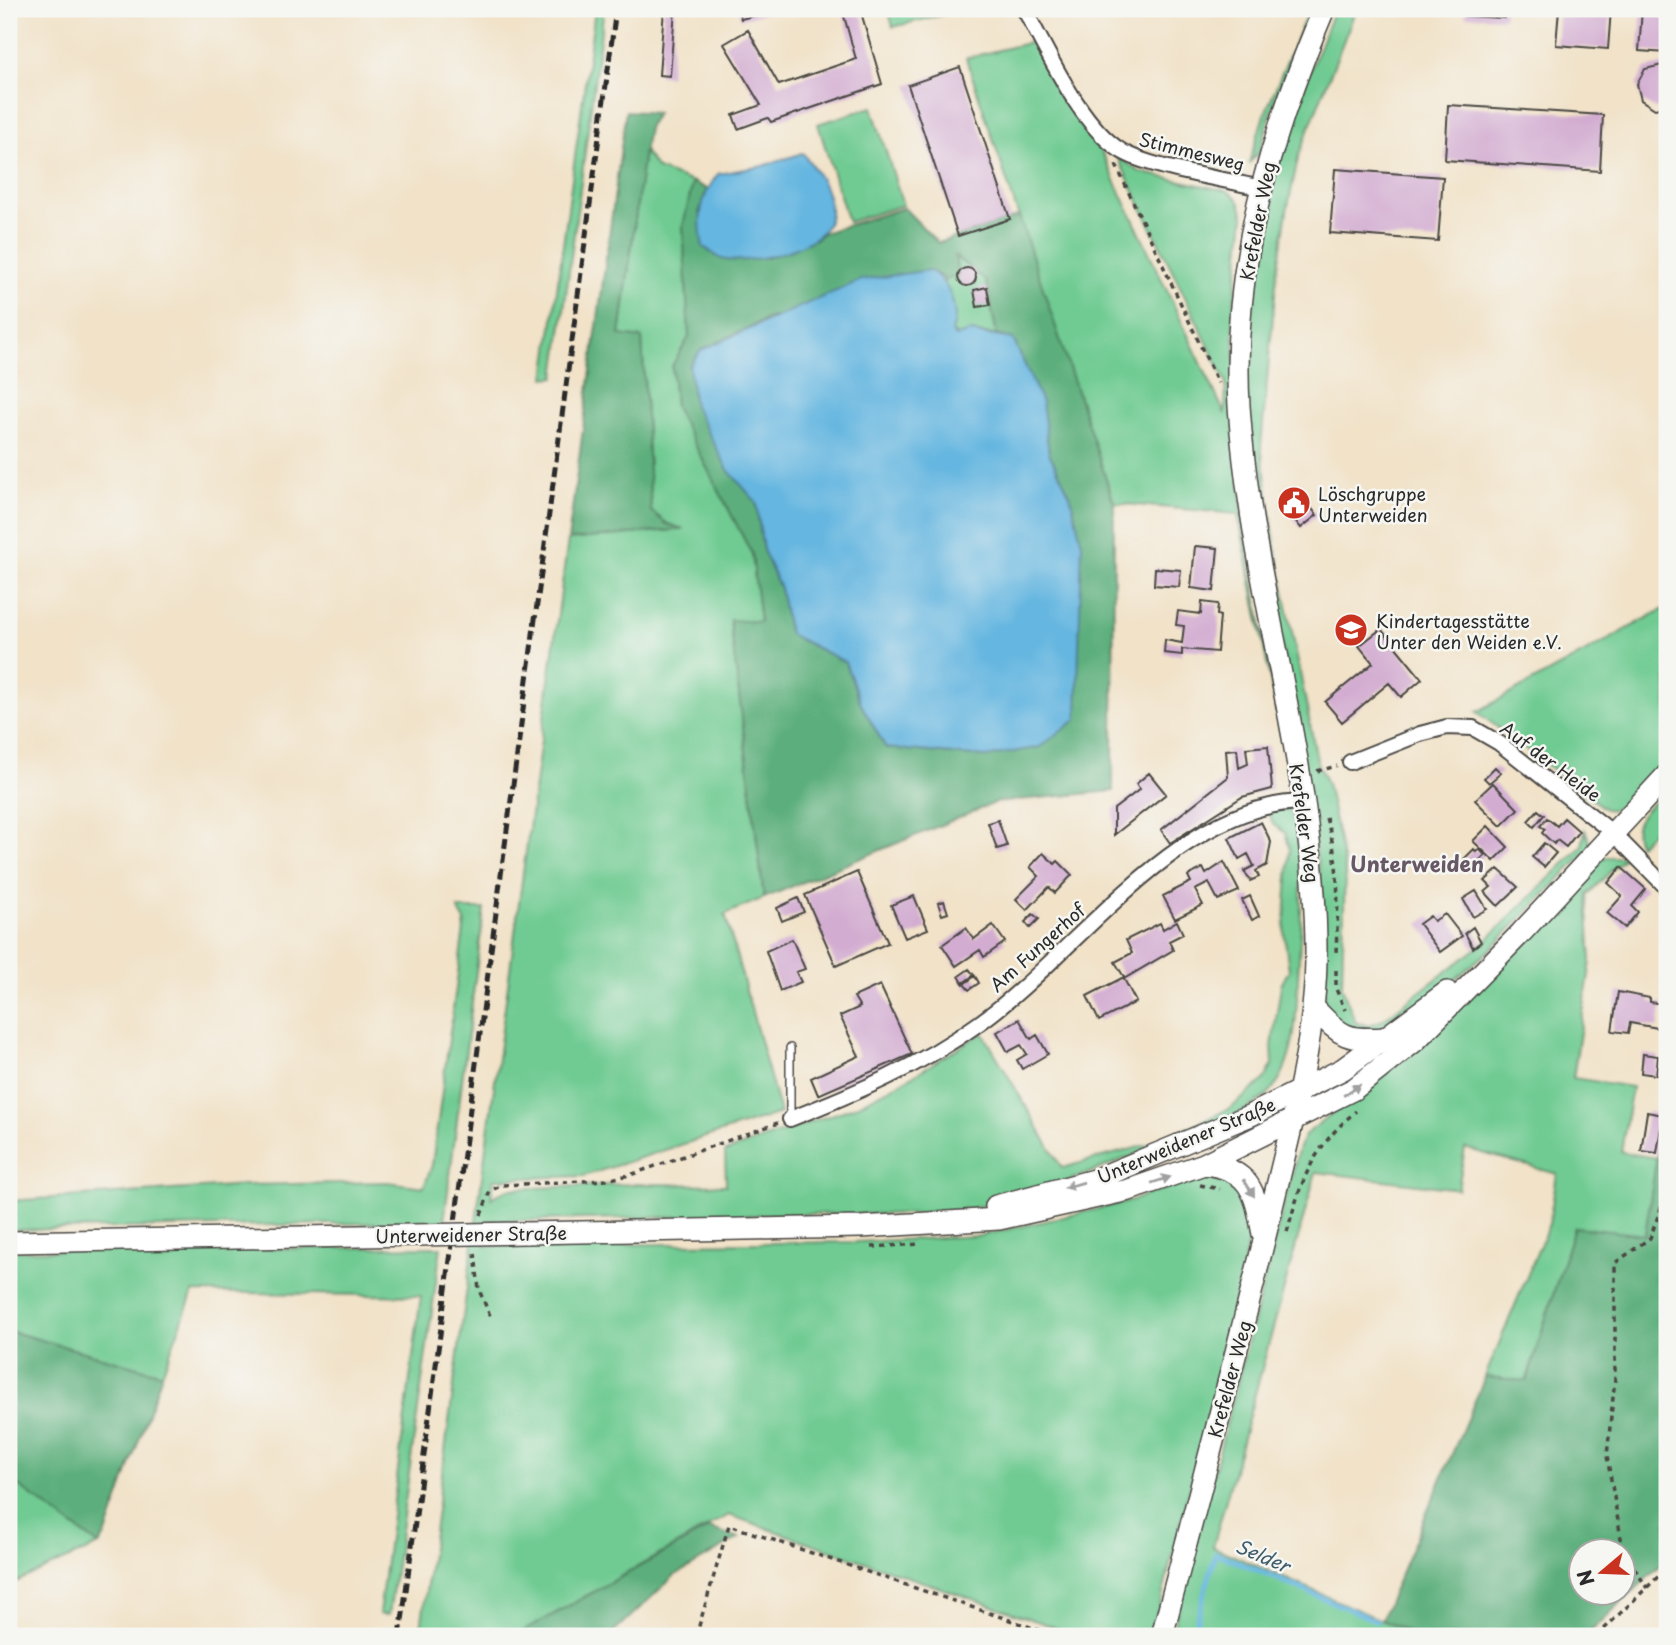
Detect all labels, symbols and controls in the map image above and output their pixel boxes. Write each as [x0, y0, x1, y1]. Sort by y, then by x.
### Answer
street label: Stimmesweg [1136, 125, 1248, 177]
street label: Krefelder Weg [1232, 159, 1282, 283]
place label: Löschgruppe Unterweiden [1318, 480, 1428, 528]
public building icon: Löschgruppe Unterweiden [1275, 484, 1313, 522]
place label: Kindertagesstätte Unter den Weiden e.V. [1376, 607, 1562, 655]
school or university icon: Kindertagesstätte Unter den Weiden e.V. [1332, 611, 1370, 649]
street label: Auf der Heide [1495, 714, 1607, 808]
street label: Krefelder Weg [1283, 762, 1327, 884]
district label: Unterweiden [1350, 847, 1484, 879]
street label: Am Fungerhof [983, 895, 1092, 997]
one-way arrow [1342, 1083, 1362, 1096]
street label: Unterweidener Straße [1093, 1090, 1279, 1190]
one-way arrow [1150, 1174, 1171, 1184]
one-way arrow [1243, 1178, 1256, 1197]
one-way arrow [1063, 1181, 1084, 1191]
street label: Unterweidener Straße [375, 1219, 567, 1249]
street label: Krefelder Weg [1200, 1317, 1258, 1441]
water label: Selder [1232, 1531, 1296, 1580]
north arrow [1568, 1536, 1638, 1606]
text: N [1569, 1566, 1601, 1590]

